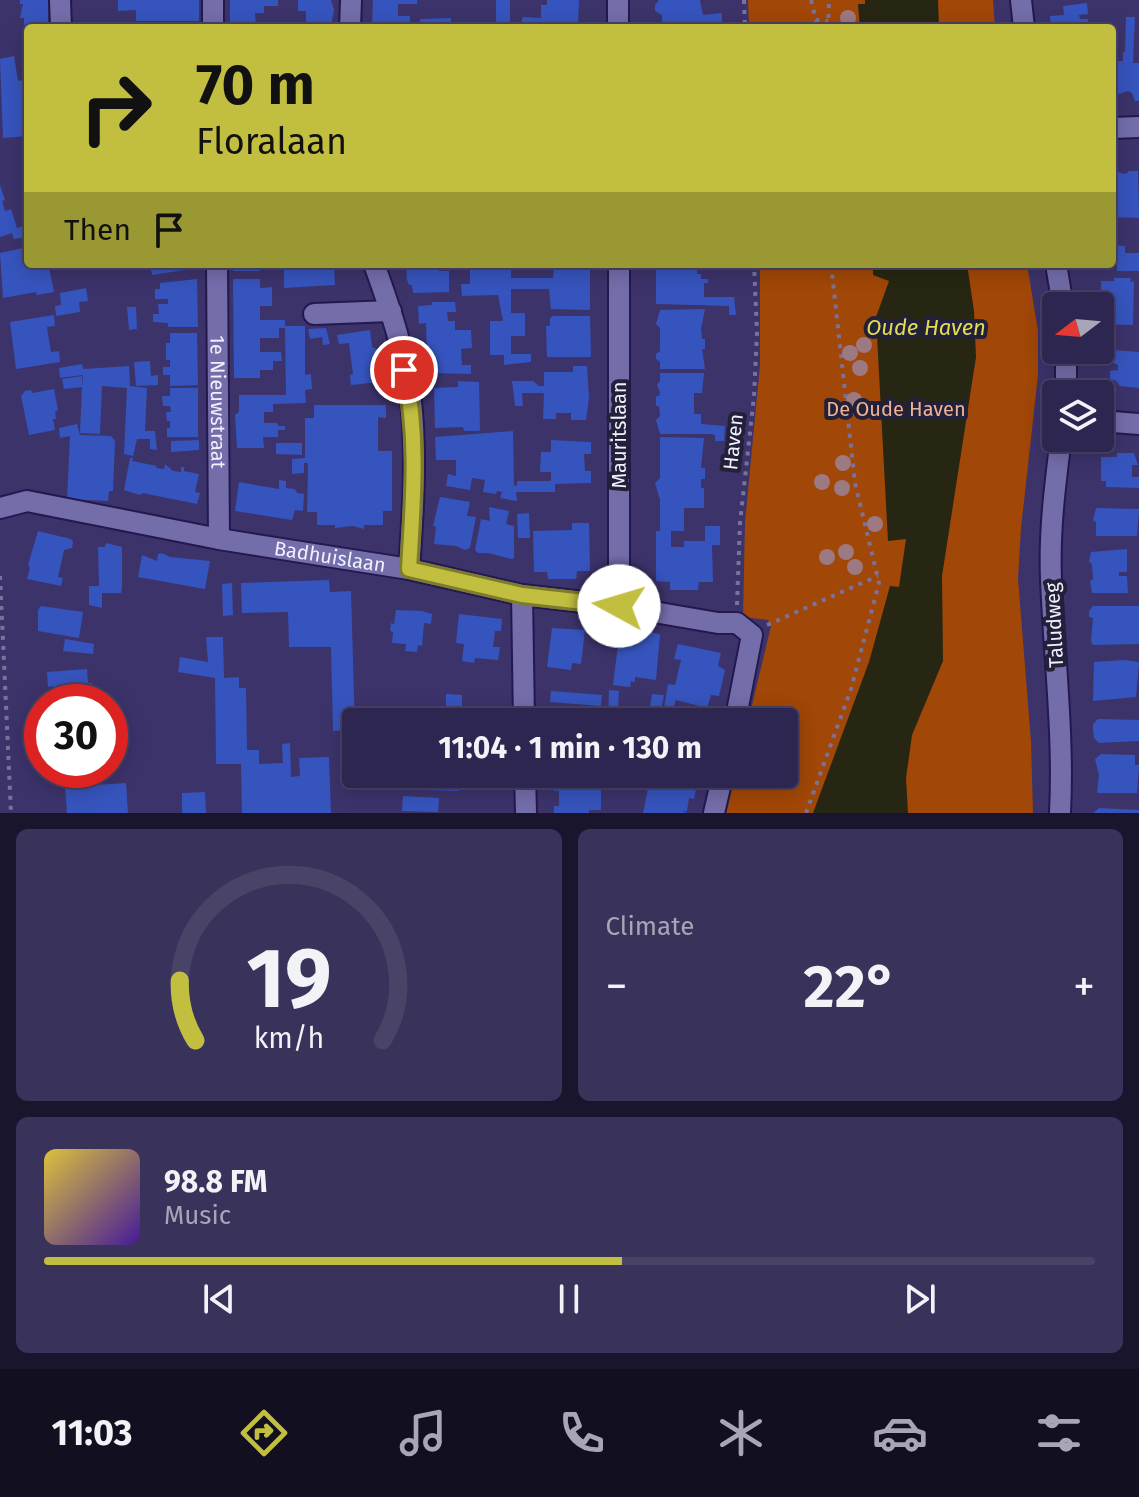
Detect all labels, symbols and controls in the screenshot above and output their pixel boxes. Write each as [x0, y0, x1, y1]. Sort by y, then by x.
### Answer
text: 70 m [196, 52, 315, 119]
icon: right [64, 56, 168, 160]
text: Floralaan [196, 120, 347, 164]
icon: arrive [147, 208, 191, 252]
text: Then [64, 212, 131, 248]
north arrow [1042, 292, 1114, 364]
map controls [1042, 292, 1114, 452]
water label: Oude Haven [866, 314, 986, 341]
street label: 1e Nieuwstraat [206, 335, 230, 470]
pin [370, 336, 438, 404]
icon: arrive [382, 348, 426, 392]
button: layers [1042, 380, 1114, 452]
street label: Mauritslaan [607, 381, 631, 489]
park label: De Oude Haven [826, 397, 966, 421]
street label: Haven [718, 413, 748, 471]
street label: Badhuislaan [273, 536, 387, 577]
position arrow [577, 564, 661, 648]
street label: Taludweg [1040, 581, 1068, 668]
speed limit sign: 30 [24, 684, 128, 788]
text: 11:04 · 1 min · 130 m [438, 730, 702, 766]
text: Climate [606, 911, 694, 942]
text: 19 [246, 929, 331, 1029]
text: 22° [804, 951, 897, 1023]
text: − [606, 960, 628, 1013]
text: + [1073, 960, 1095, 1013]
text: km/h [253, 1021, 324, 1056]
text: 98.8 FM [164, 1164, 267, 1200]
text: Music [164, 1200, 231, 1231]
icon: previous [197, 1277, 241, 1321]
icon: pause [547, 1277, 591, 1321]
icon: next [898, 1277, 942, 1321]
icon: directions [236, 1405, 292, 1461]
icon: music [395, 1405, 451, 1461]
icon: phone [554, 1405, 610, 1461]
icon: climate [713, 1405, 769, 1461]
icon: car [872, 1405, 928, 1461]
icon: filters [1031, 1405, 1087, 1461]
text: 11:03 [52, 1411, 132, 1455]

